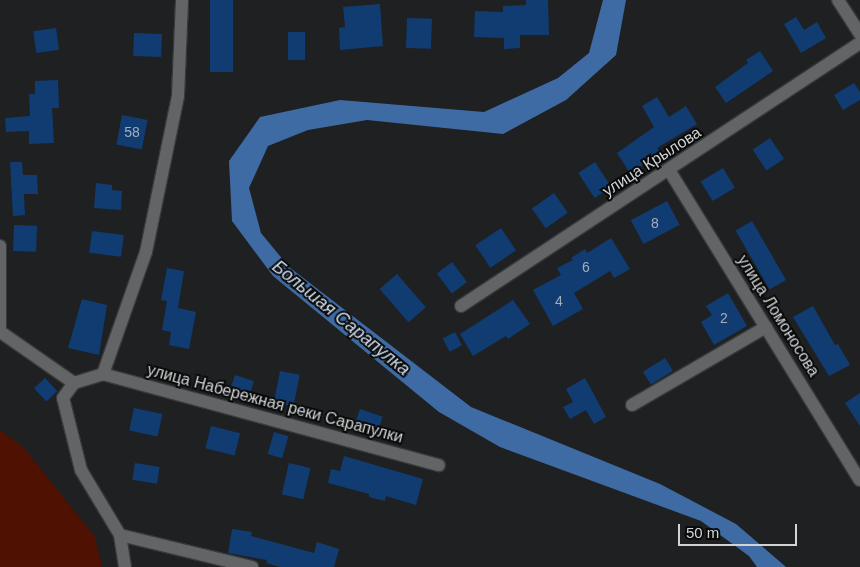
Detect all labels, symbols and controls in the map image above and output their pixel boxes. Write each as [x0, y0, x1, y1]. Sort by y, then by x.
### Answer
street label: улица Крылова [599, 123, 705, 201]
house number: 58 [124, 124, 140, 140]
house number: 8 [651, 215, 659, 231]
street label: улица Ломоносова [733, 252, 823, 380]
water label: Большая Сарапулка [268, 256, 414, 380]
house number: 6 [582, 259, 590, 275]
house number: 4 [555, 293, 563, 309]
house number: 2 [720, 310, 728, 326]
street label: улица Набережная реки Сарапулки [145, 361, 405, 447]
scale bar [680, 514, 799, 546]
text: 50 m [686, 524, 719, 541]

